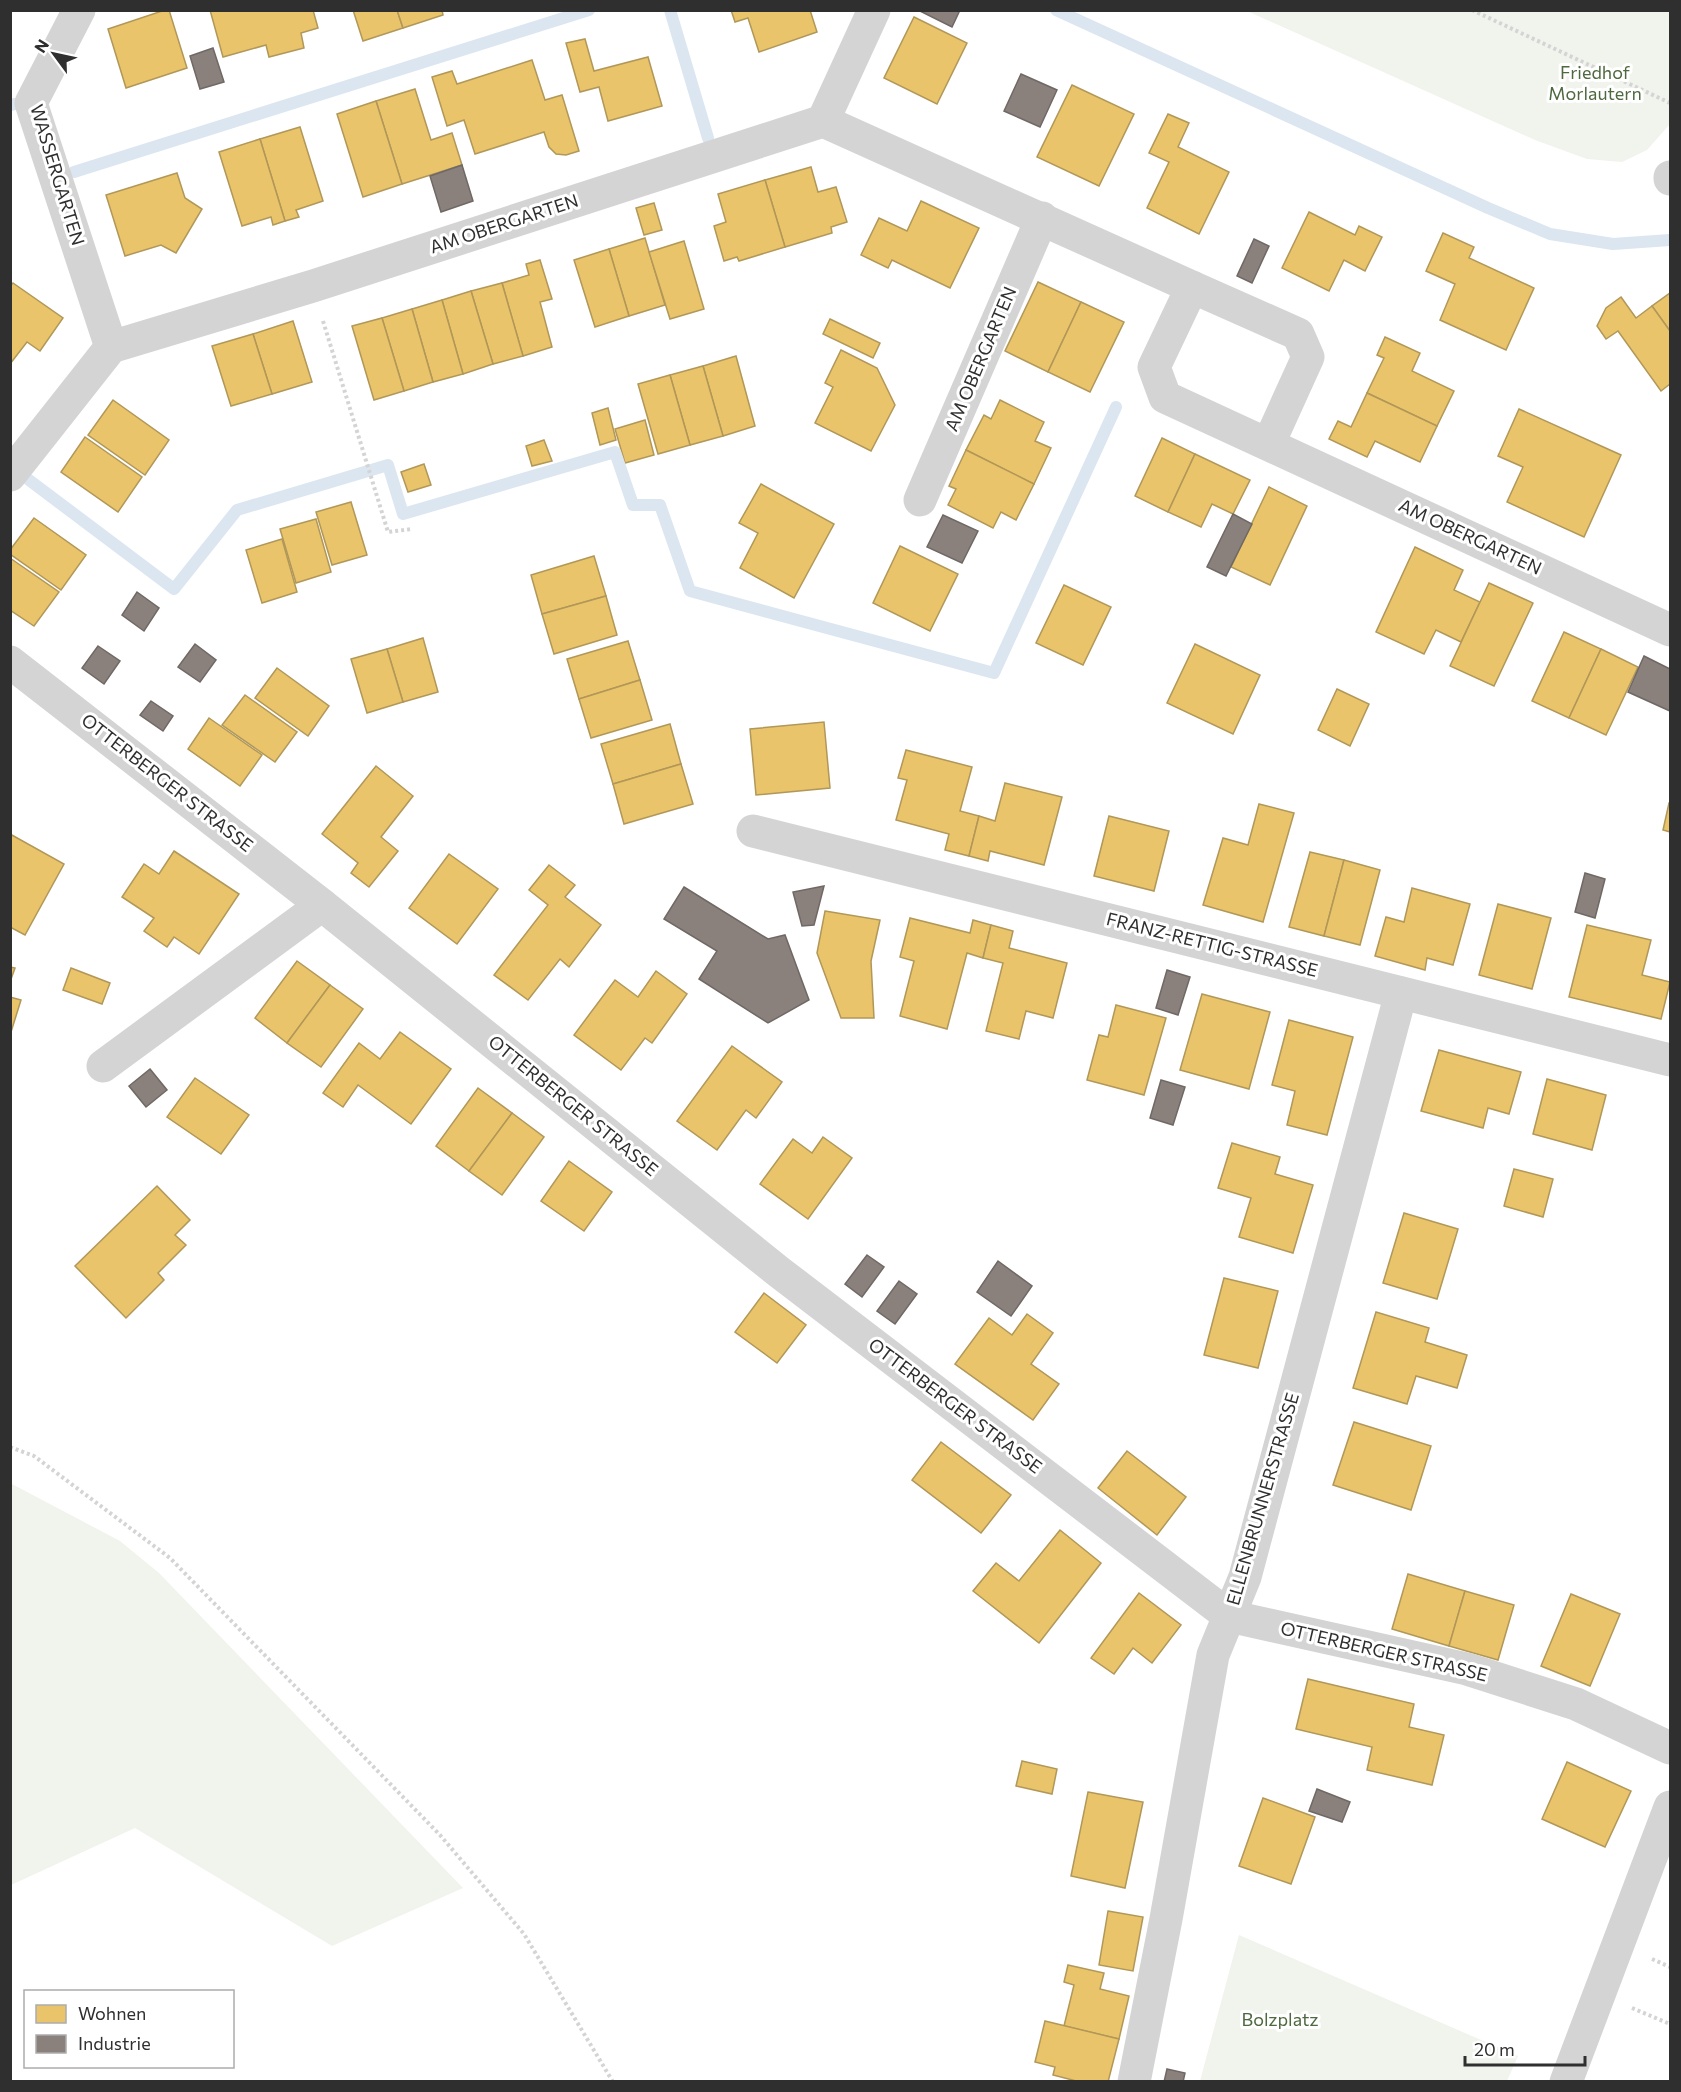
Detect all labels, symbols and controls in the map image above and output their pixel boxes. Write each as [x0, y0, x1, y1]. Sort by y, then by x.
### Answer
north arrow [24, 24, 84, 84]
text: N [30, 35, 52, 56]
park label: Friedhof Morlautern [1548, 61, 1642, 104]
street label: WASSERGARTEN [26, 102, 90, 248]
street label: AM OBERGARTEN [427, 189, 581, 257]
street label: AM OBERGARTEN [940, 283, 1020, 434]
street label: AM OBERGARTEN [1396, 493, 1545, 579]
street label: OTTERBERGER STRASSE [77, 708, 258, 856]
street label: FRANZ-RETTIG-STRASSE [1104, 907, 1320, 981]
street label: OTTERBERGER STRASSE [484, 1030, 663, 1180]
street label: OTTERBERGER STRASSE [864, 1333, 1047, 1478]
street label: ELLENBRUNNERSTRASSE [1221, 1390, 1303, 1608]
street label: OTTERBERGER STRASSE [1279, 1617, 1490, 1686]
legend [24, 1990, 234, 2068]
text: Wohnen [78, 2002, 146, 2024]
park label: Bolzplatz [1242, 2008, 1318, 2030]
scale bar [1465, 2029, 1585, 2067]
text: Industrie [78, 2032, 151, 2054]
text: 20 m [1474, 2038, 1515, 2060]

